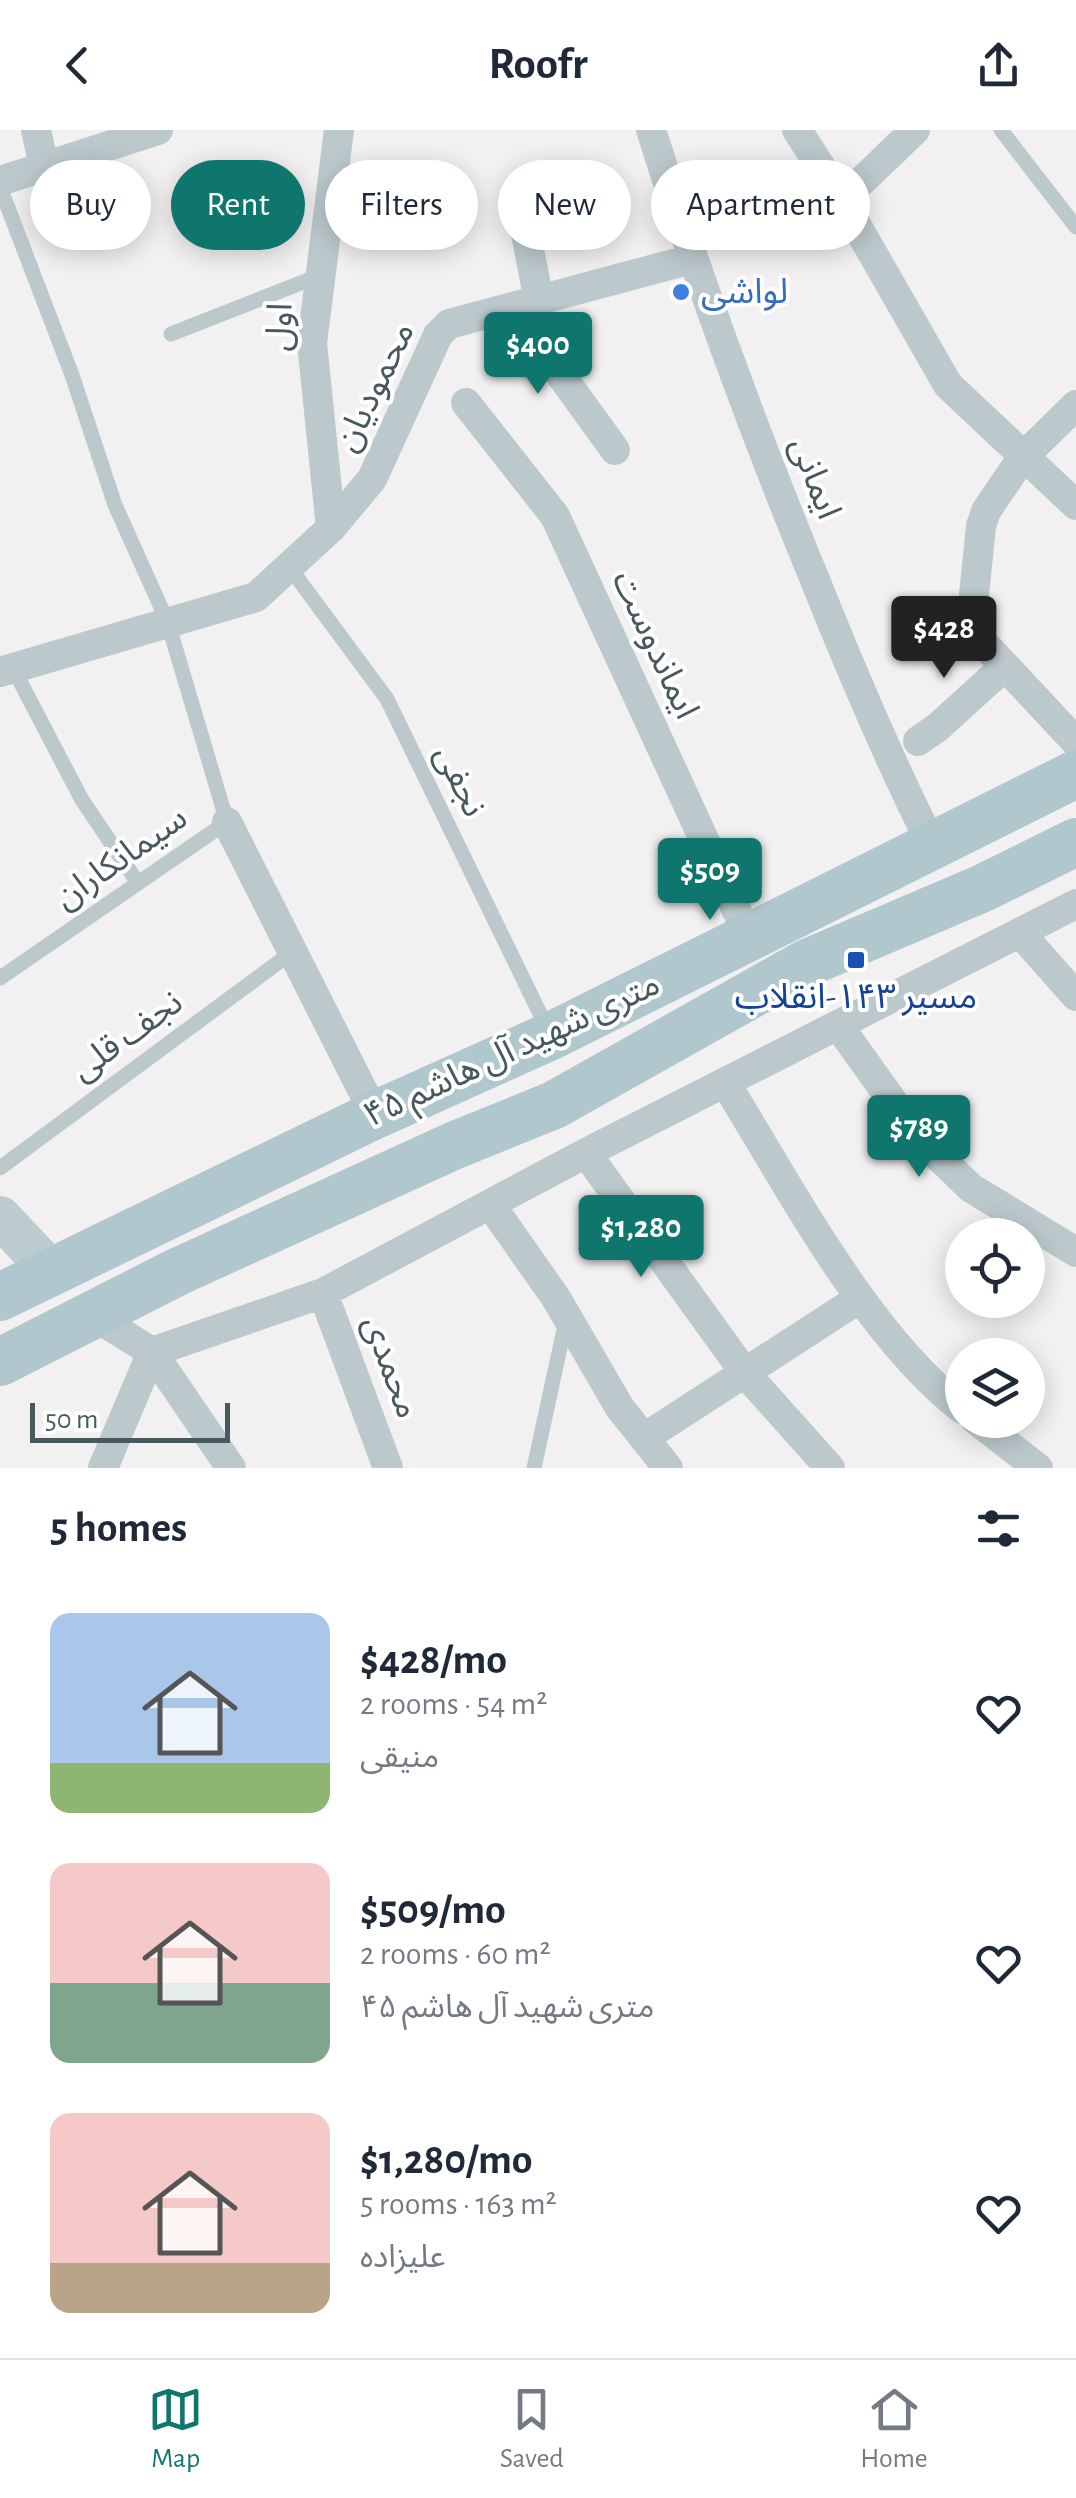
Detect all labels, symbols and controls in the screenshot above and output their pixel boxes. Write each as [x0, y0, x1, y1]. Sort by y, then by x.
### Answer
icon: back [50, 38, 105, 93]
icon: share [971, 38, 1026, 93]
text: Roofr [488, 42, 588, 87]
chip: Buy [30, 160, 151, 250]
chip: Rent [171, 160, 305, 250]
chip: Filters [325, 160, 478, 250]
chip: New [498, 160, 631, 250]
chip: Apartment [651, 160, 870, 250]
place label: لواشی [701, 275, 788, 311]
marker: لواشی [670, 281, 692, 303]
street label: اول [261, 302, 300, 352]
pin: $400 [479, 312, 597, 397]
street label: محمودیان [329, 317, 422, 457]
text: $400 [506, 328, 570, 360]
street label: ایمانی [783, 432, 846, 524]
street label: ایماندوست [605, 566, 704, 725]
pin: $428 [885, 596, 1003, 681]
text: $428 [913, 612, 975, 644]
street label: نجفی [427, 740, 492, 823]
street label: سیمانکاران [48, 800, 195, 918]
pin: $509 [651, 838, 769, 923]
text: $509 [680, 854, 740, 886]
marker: مسیر ۱۴۳-انقلاب [845, 949, 867, 971]
street label: ۴۵ متری شهید آل هاشم [358, 965, 669, 1141]
place label: مسیر ۱۴۳-انقلاب [735, 980, 977, 1016]
street label: نجف قلی [65, 984, 190, 1089]
pin: $789 [860, 1095, 978, 1180]
text: $789 [889, 1111, 949, 1143]
pin: $1,280 [560, 1195, 722, 1280]
text: $1,280 [601, 1211, 681, 1243]
map controls [945, 1218, 1045, 1438]
button: locate [945, 1218, 1045, 1318]
street label: محمدی [355, 1311, 426, 1423]
button: layers [945, 1338, 1045, 1438]
scale bar [30, 1398, 230, 1442]
text: 50 m [45, 1406, 99, 1434]
icon: filters [971, 1501, 1026, 1556]
text: 5 homes [50, 1507, 187, 1549]
text: $428/mo [360, 1639, 507, 1681]
icon: home [130, 1653, 250, 1773]
icon: heart [971, 1686, 1026, 1741]
text: 2 rooms · 54 m² [360, 1688, 547, 1720]
text: منیقی [360, 1741, 439, 1773]
text: $509/mo [360, 1889, 506, 1931]
icon: home [130, 1903, 250, 2023]
icon: heart [971, 1936, 1026, 1991]
text: 2 rooms · 60 m² [360, 1938, 551, 1970]
text: ۴۵ متری شهید آل هاشم [360, 1991, 654, 2023]
text: $1,280/mo [360, 2139, 533, 2181]
icon: home [130, 2153, 250, 2273]
icon: heart [971, 2186, 1026, 2241]
text: 5 rooms · 163 m² [360, 2188, 557, 2220]
text: علیزاده [360, 2241, 445, 2273]
tab: Map [148, 2382, 203, 2476]
tab: Saved [500, 2382, 564, 2476]
tab: Home [860, 2382, 928, 2476]

